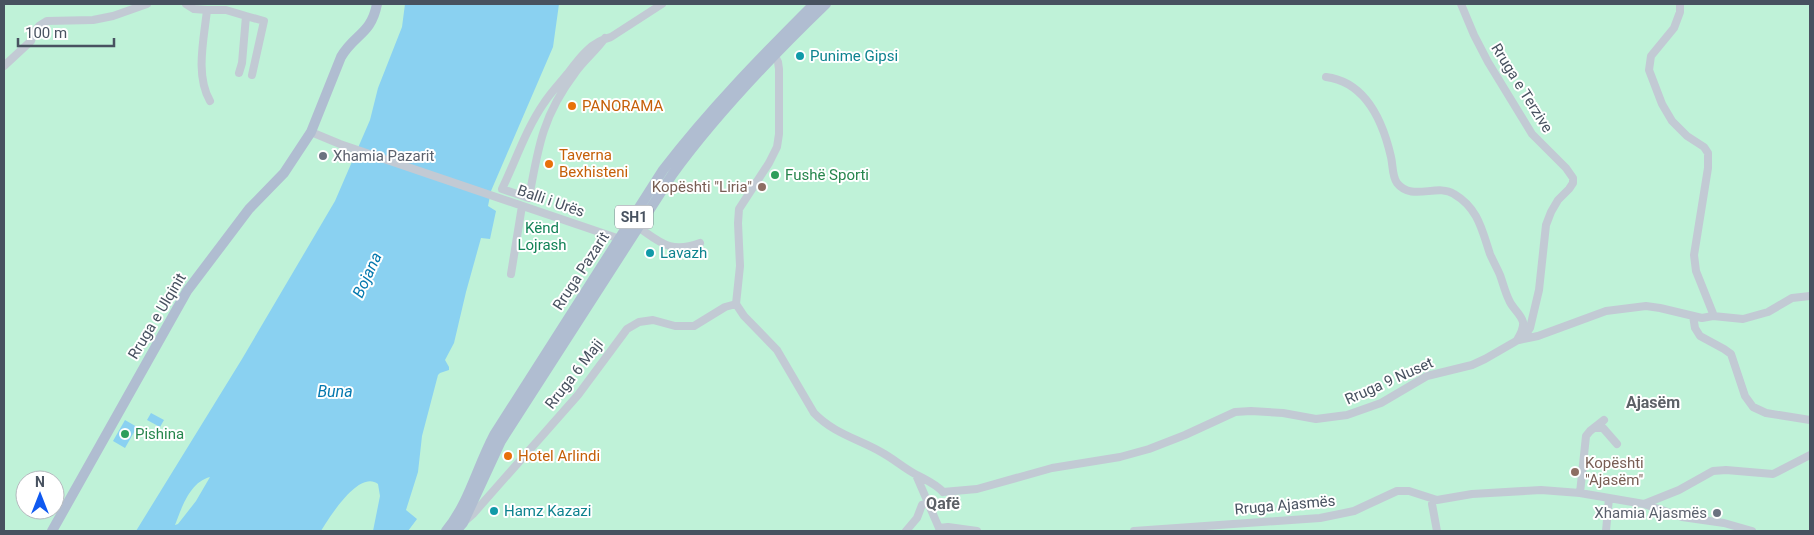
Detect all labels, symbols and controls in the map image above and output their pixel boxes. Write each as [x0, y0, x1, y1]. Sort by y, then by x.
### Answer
scale bar [18, 15, 114, 47]
text: 100 m [25, 24, 67, 42]
street label: Rruga e Terzive [1487, 40, 1557, 136]
place label: Punime Gipsi [810, 47, 898, 65]
marker: Punime Gipsi [794, 50, 806, 62]
place label: PANORAMA [582, 97, 664, 115]
marker: PANORAMA [566, 100, 578, 112]
place label: Taverna Bexhisteni [559, 146, 628, 181]
place label: Xhamia Pazarit [333, 147, 434, 165]
marker: Xhamia Pazarit [317, 150, 329, 162]
marker: Taverna Bexhisteni [543, 158, 555, 170]
place label: Fushë Sporti [785, 166, 869, 184]
marker: Fushë Sporti [769, 169, 781, 181]
place label: Kopështi "Liria" [652, 178, 752, 196]
street label: Balli i Urës [515, 181, 587, 221]
marker: Kopështi "Liria" [756, 181, 768, 193]
road number: SH1 [615, 206, 653, 228]
park label: Kënd Lojrash [517, 219, 567, 254]
street label: Rruga Pazarit [549, 228, 613, 314]
place label: Lavazh [660, 244, 707, 262]
marker: Lavazh [644, 247, 656, 259]
water label: Bojana [348, 249, 386, 301]
street label: Rruga e Ulqinit [124, 270, 190, 362]
street label: Rruga 6 Maji [541, 336, 607, 412]
street label: Rruga 9 Nuset [1342, 353, 1436, 408]
water label: Buna [317, 382, 353, 401]
district label: Ajasëm [1626, 393, 1680, 412]
place label: Pishina [135, 425, 184, 443]
marker: Pishina [119, 428, 131, 440]
place label: Hotel Arlindi [518, 447, 600, 465]
marker: Hotel Arlindi [502, 450, 514, 462]
place label: Kopështi "Ajasëm" [1585, 454, 1644, 489]
marker: Kopështi "Ajasëm" [1569, 466, 1581, 478]
north arrow [15, 470, 65, 520]
text: N [35, 474, 45, 490]
street label: Rruga Ajasmës [1234, 492, 1336, 518]
district label: Qafë [926, 494, 960, 513]
place label: Hamz Kazazi [504, 502, 591, 520]
place label: Xhamia Ajasmës [1594, 504, 1707, 522]
marker: Hamz Kazazi [488, 505, 500, 517]
marker: Xhamia Ajasmës [1711, 507, 1723, 519]

